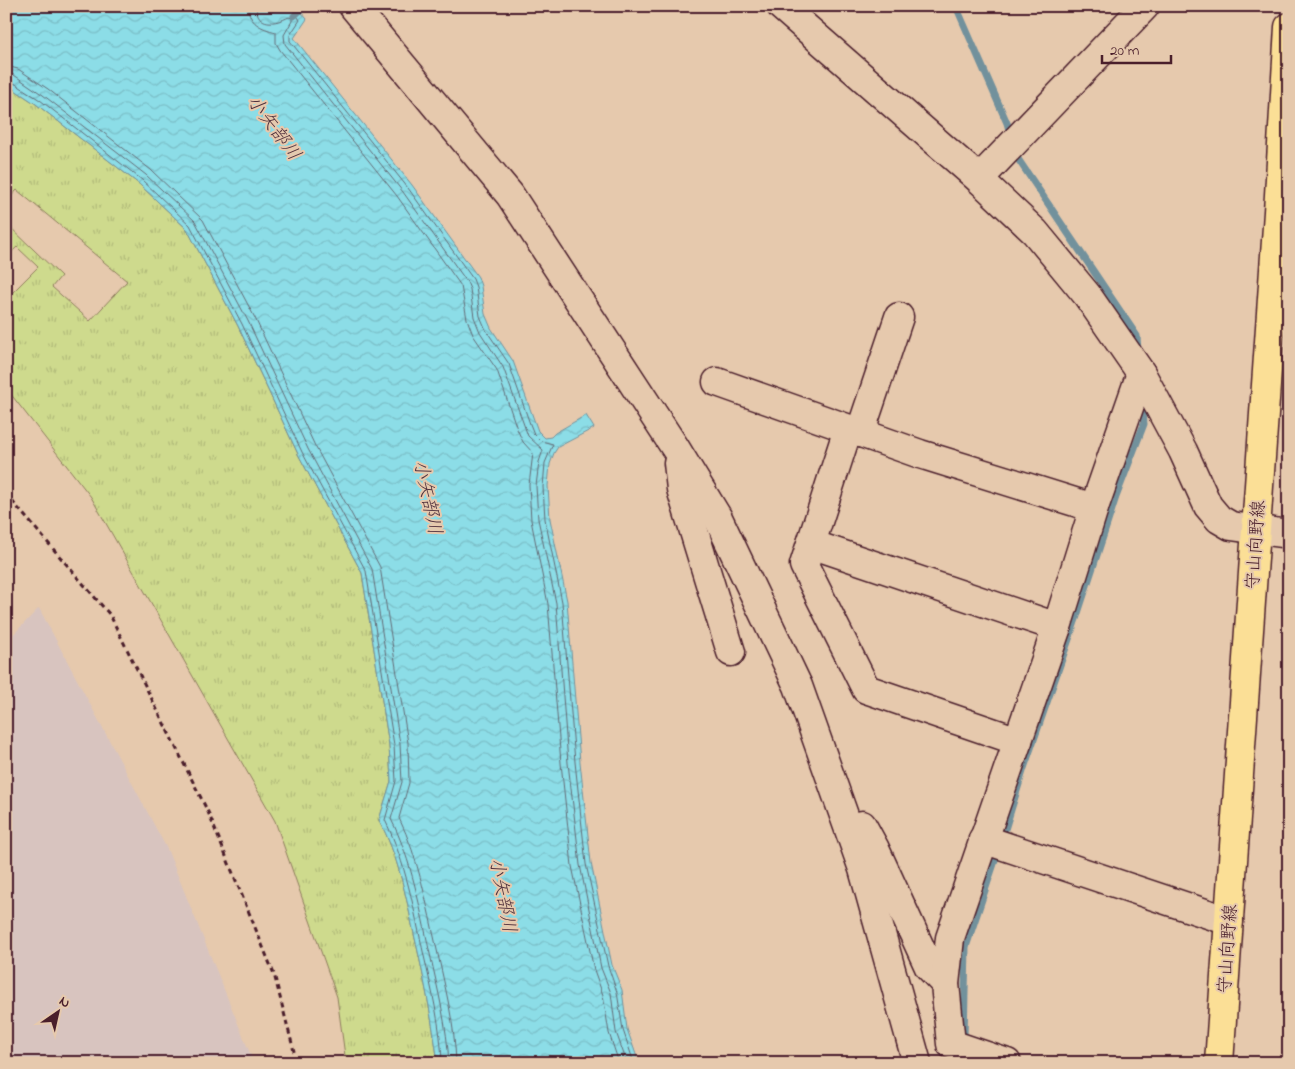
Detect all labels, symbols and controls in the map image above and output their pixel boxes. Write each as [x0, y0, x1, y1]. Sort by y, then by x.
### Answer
scale bar [1102, 32, 1171, 64]
text: 20 m [1110, 40, 1140, 62]
water label: 小矢部川 [239, 90, 307, 167]
water label: 小矢部川 [405, 458, 448, 538]
street label: 守山向野線 [1241, 499, 1273, 591]
water label: 小矢部川 [481, 856, 522, 935]
street label: 守山向野線 [1213, 903, 1245, 995]
north arrow [32, 986, 82, 1036]
text: N [55, 991, 74, 1014]

